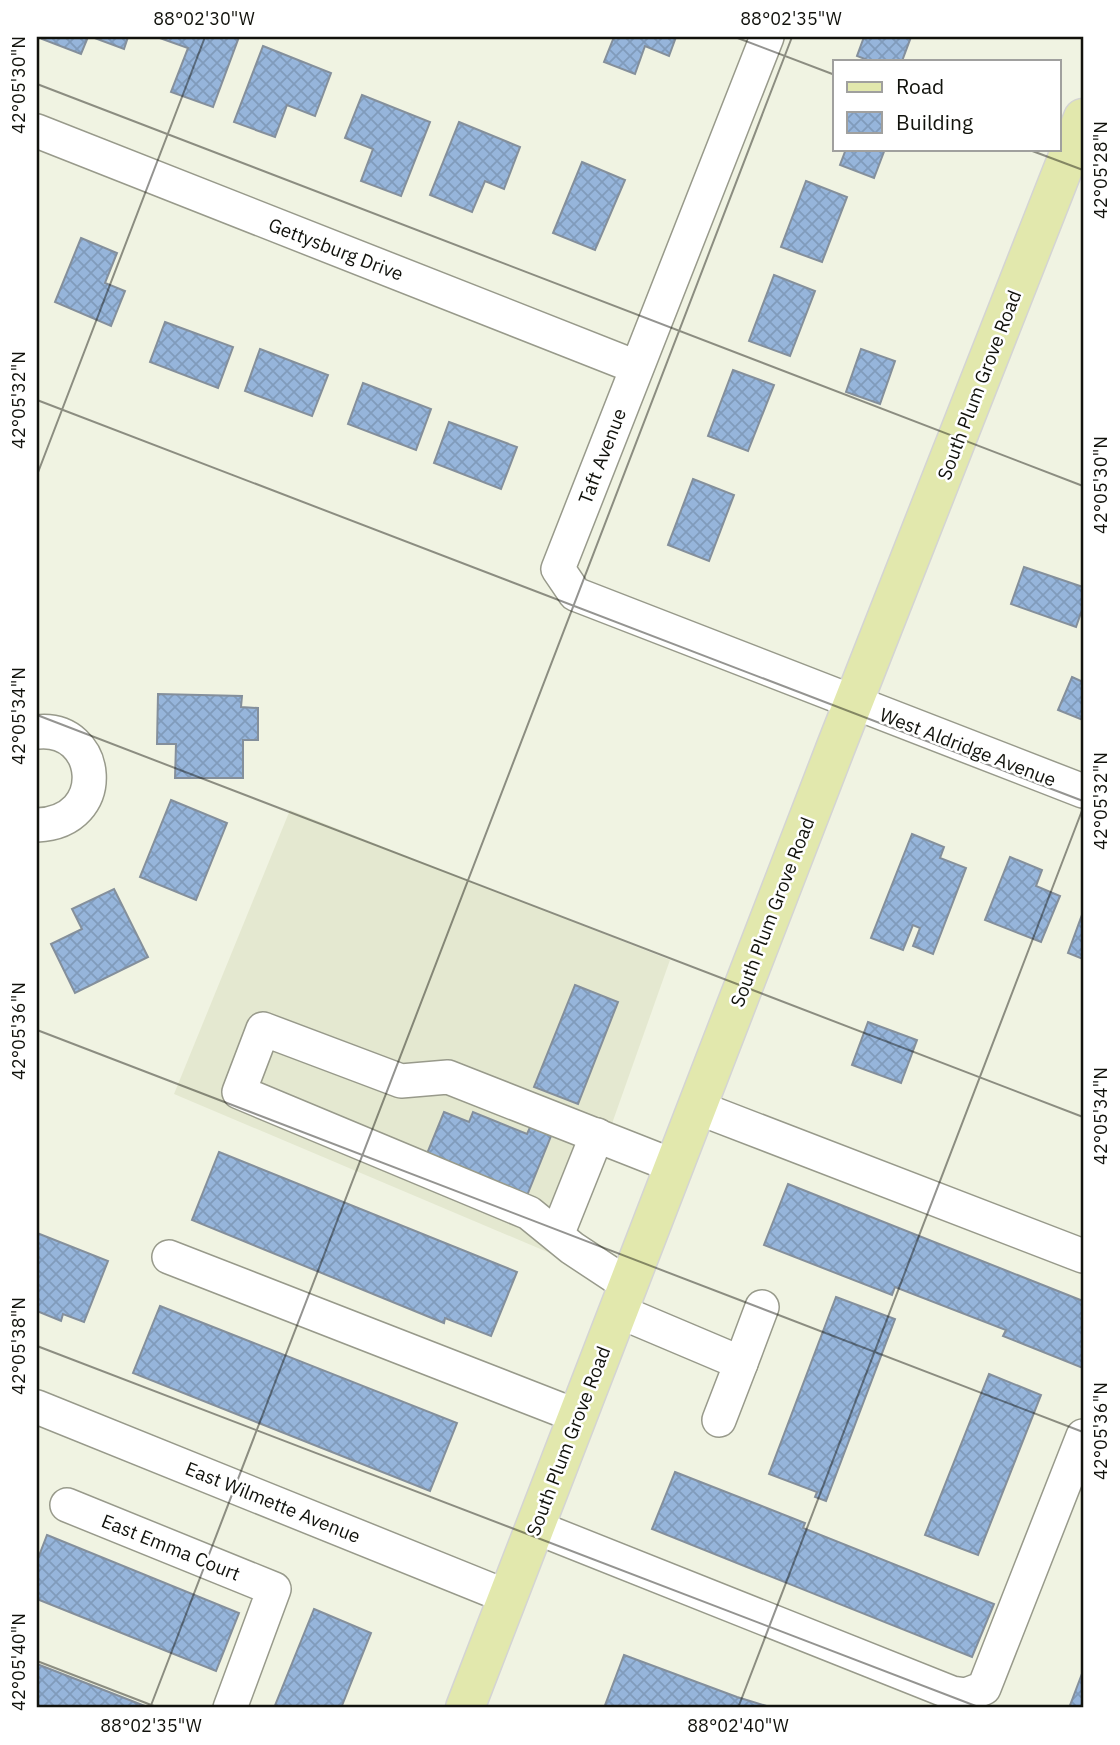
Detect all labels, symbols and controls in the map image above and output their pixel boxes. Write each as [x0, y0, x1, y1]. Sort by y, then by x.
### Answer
text: 88°02'30"W [153, 7, 255, 30]
text: 88°02'35"W [740, 7, 842, 30]
text: 42°05'30"N [7, 36, 30, 134]
legend [833, 60, 1060, 150]
text: Road [896, 72, 944, 100]
text: Building [896, 108, 973, 136]
text: 42°05'28"N [1089, 121, 1112, 219]
street label: Gettysburg Drive [265, 212, 407, 286]
street label: South Plum Grove Road [932, 287, 1026, 483]
text: 42°05'32"N [7, 351, 30, 449]
street label: Taft Avenue [573, 405, 631, 507]
text: 42°05'30"N [1089, 436, 1112, 534]
text: 42°05'34"N [7, 667, 30, 765]
street label: West Aldridge Avenue [877, 702, 1059, 792]
text: 42°05'32"N [1089, 752, 1112, 850]
street label: South Plum Grove Road [725, 814, 819, 1010]
text: 42°05'36"N [7, 982, 30, 1080]
text: 42°05'34"N [1089, 1067, 1112, 1165]
text: 42°05'38"N [7, 1297, 30, 1395]
street label: South Plum Grove Road [521, 1343, 615, 1539]
text: 42°05'36"N [1089, 1382, 1112, 1480]
street label: East Wilmette Avenue [182, 1456, 364, 1548]
street label: East Emma Court [98, 1508, 244, 1586]
text: 42°05'40"N [7, 1613, 30, 1711]
text: 88°02'35"W [100, 1714, 202, 1737]
text: 88°02'40"W [687, 1714, 789, 1737]

